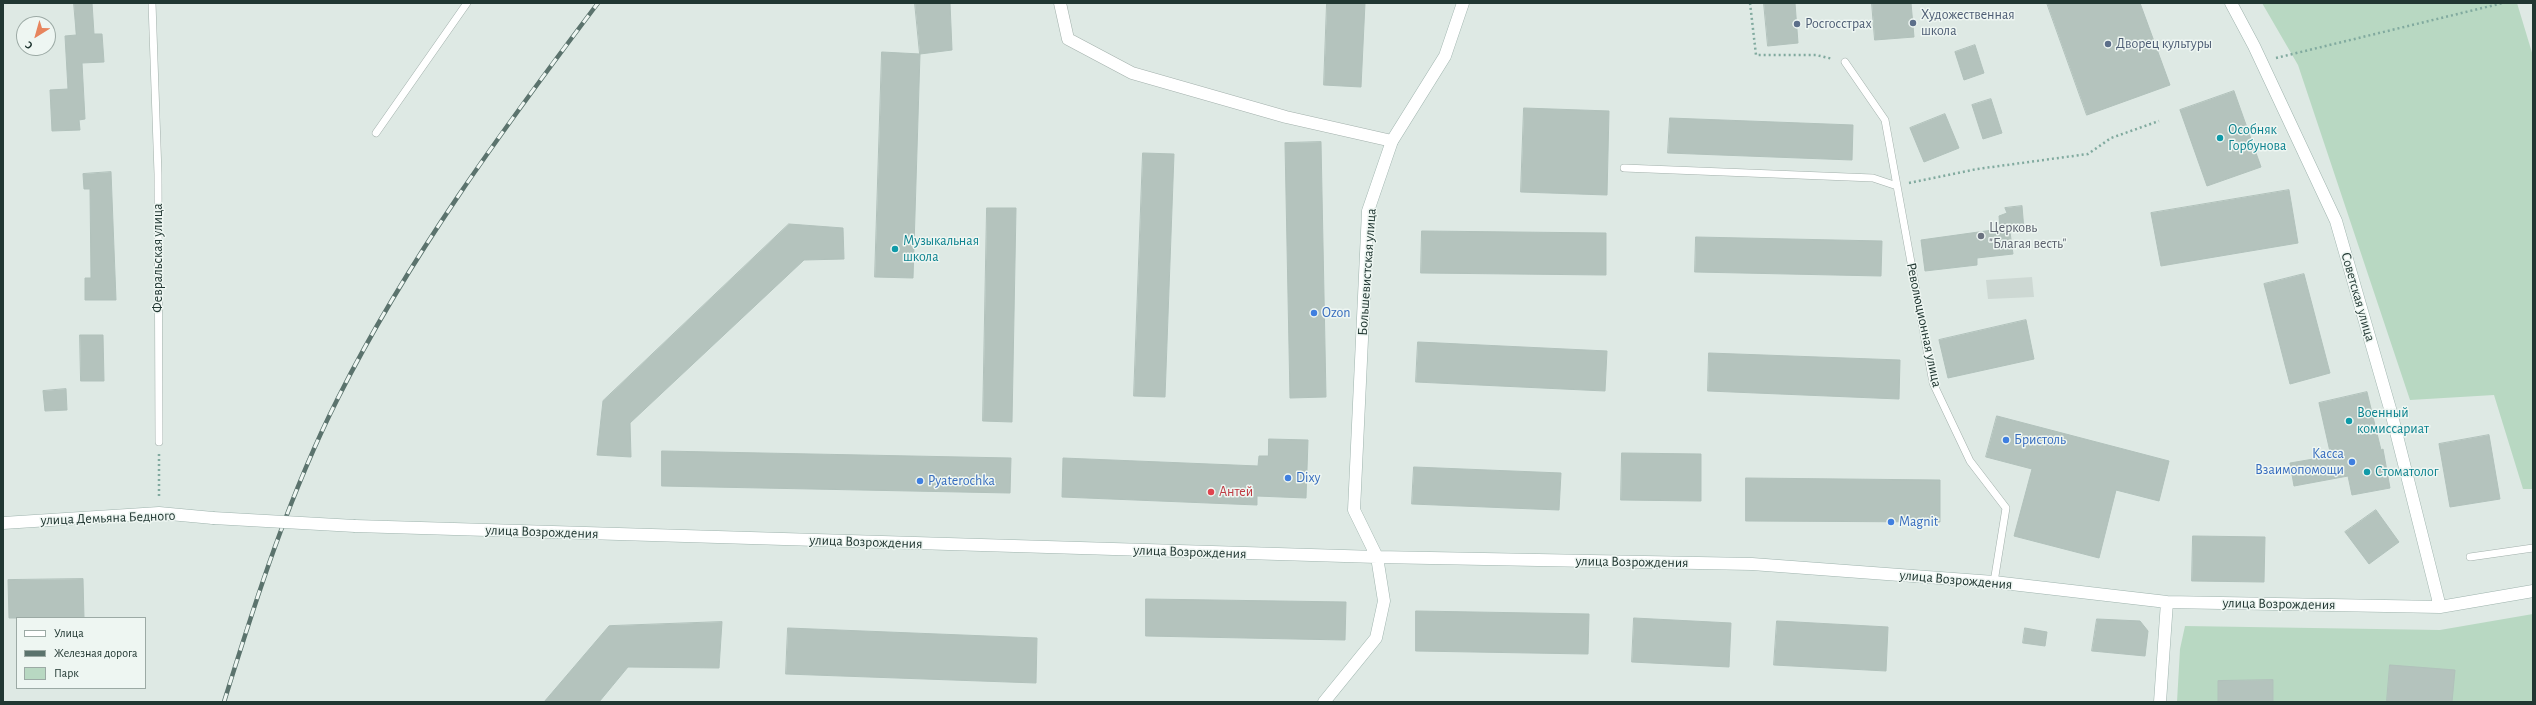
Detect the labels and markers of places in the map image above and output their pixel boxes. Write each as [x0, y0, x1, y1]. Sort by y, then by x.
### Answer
place label: Художественная школа [1921, 7, 2015, 40]
place label: Росгосстрах [1805, 16, 1872, 32]
marker: Художественная школа [1908, 18, 1918, 28]
marker: Росгосстрах [1792, 19, 1802, 29]
place label: Дворец культуры [2116, 36, 2212, 52]
marker: Дворец культуры [2103, 39, 2113, 49]
place label: Особняк Горбунова [2228, 122, 2286, 154]
marker: Особняк Горбунова [2215, 133, 2225, 143]
place label: Церковь "Благая весть" [1989, 220, 2067, 252]
marker: Церковь "Благая весть" [1976, 231, 1986, 241]
place label: Музыкальная школа [903, 233, 979, 266]
marker: Музыкальная школа [890, 244, 900, 254]
place label: Ozon [1322, 305, 1350, 321]
marker: Ozon [1309, 308, 1319, 318]
place label: Военный комиссариат [2357, 405, 2429, 438]
marker: Военный комиссариат [2344, 416, 2354, 426]
place label: Бристоль [2014, 432, 2066, 448]
marker: Бристоль [2001, 435, 2011, 445]
place label: Касса Взаимопомощи [2255, 446, 2344, 478]
marker: Касса Взаимопомощи [2347, 457, 2357, 467]
place label: Стоматолог [2375, 464, 2438, 480]
marker: Стоматолог [2362, 467, 2372, 477]
place label: Dixy [1296, 470, 1320, 486]
place label: Pyaterochka [928, 473, 995, 489]
marker: Dixy [1283, 473, 1293, 483]
marker: Pyaterochka [915, 476, 925, 486]
place label: Антей [1219, 484, 1253, 500]
marker: Антей [1206, 487, 1216, 497]
place label: Magnit [1899, 514, 1938, 530]
marker: Magnit [1886, 517, 1896, 527]

